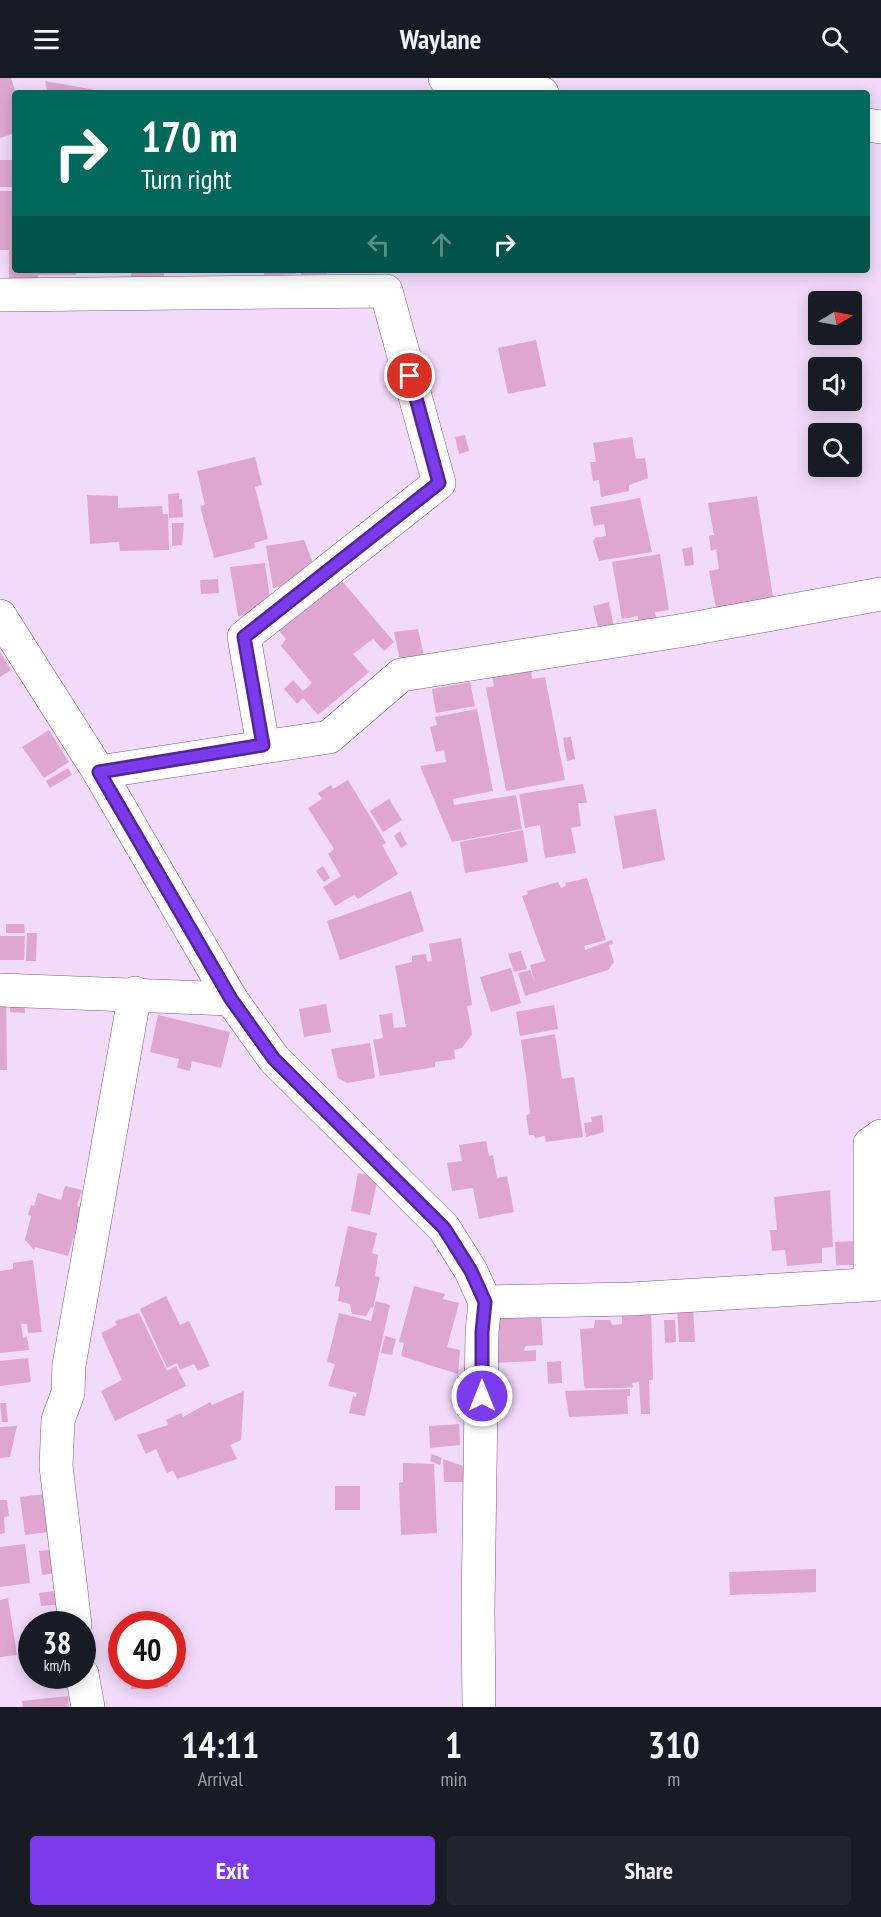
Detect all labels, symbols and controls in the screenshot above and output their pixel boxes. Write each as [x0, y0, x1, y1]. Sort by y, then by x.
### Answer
text: Waylane [400, 22, 481, 56]
icon: menu [30, 23, 63, 56]
icon: search [818, 23, 851, 56]
text: 170 m [141, 109, 238, 164]
icon: right [42, 114, 120, 192]
text: Turn right [141, 162, 232, 196]
icon: left [362, 228, 395, 261]
icon: ahead [425, 228, 458, 261]
icon: right [488, 228, 521, 261]
north arrow [808, 291, 862, 345]
map controls [808, 291, 862, 477]
pin [384, 350, 435, 401]
button: sound [808, 357, 862, 411]
icon: arrive [393, 359, 426, 392]
button: search [808, 423, 862, 477]
position arrow [450, 1364, 514, 1428]
speed limit sign: 40 [108, 1611, 186, 1689]
text: 38 [43, 1623, 71, 1662]
text: km/h [44, 1656, 70, 1675]
text: 14:11 [181, 1721, 259, 1768]
text: 1 [445, 1721, 462, 1768]
text: 310 [648, 1721, 700, 1768]
text: Arrival [198, 1766, 243, 1792]
text: min [441, 1766, 467, 1792]
text: m [667, 1766, 680, 1792]
button: Exit [30, 1836, 435, 1905]
button: Share [447, 1836, 851, 1905]

